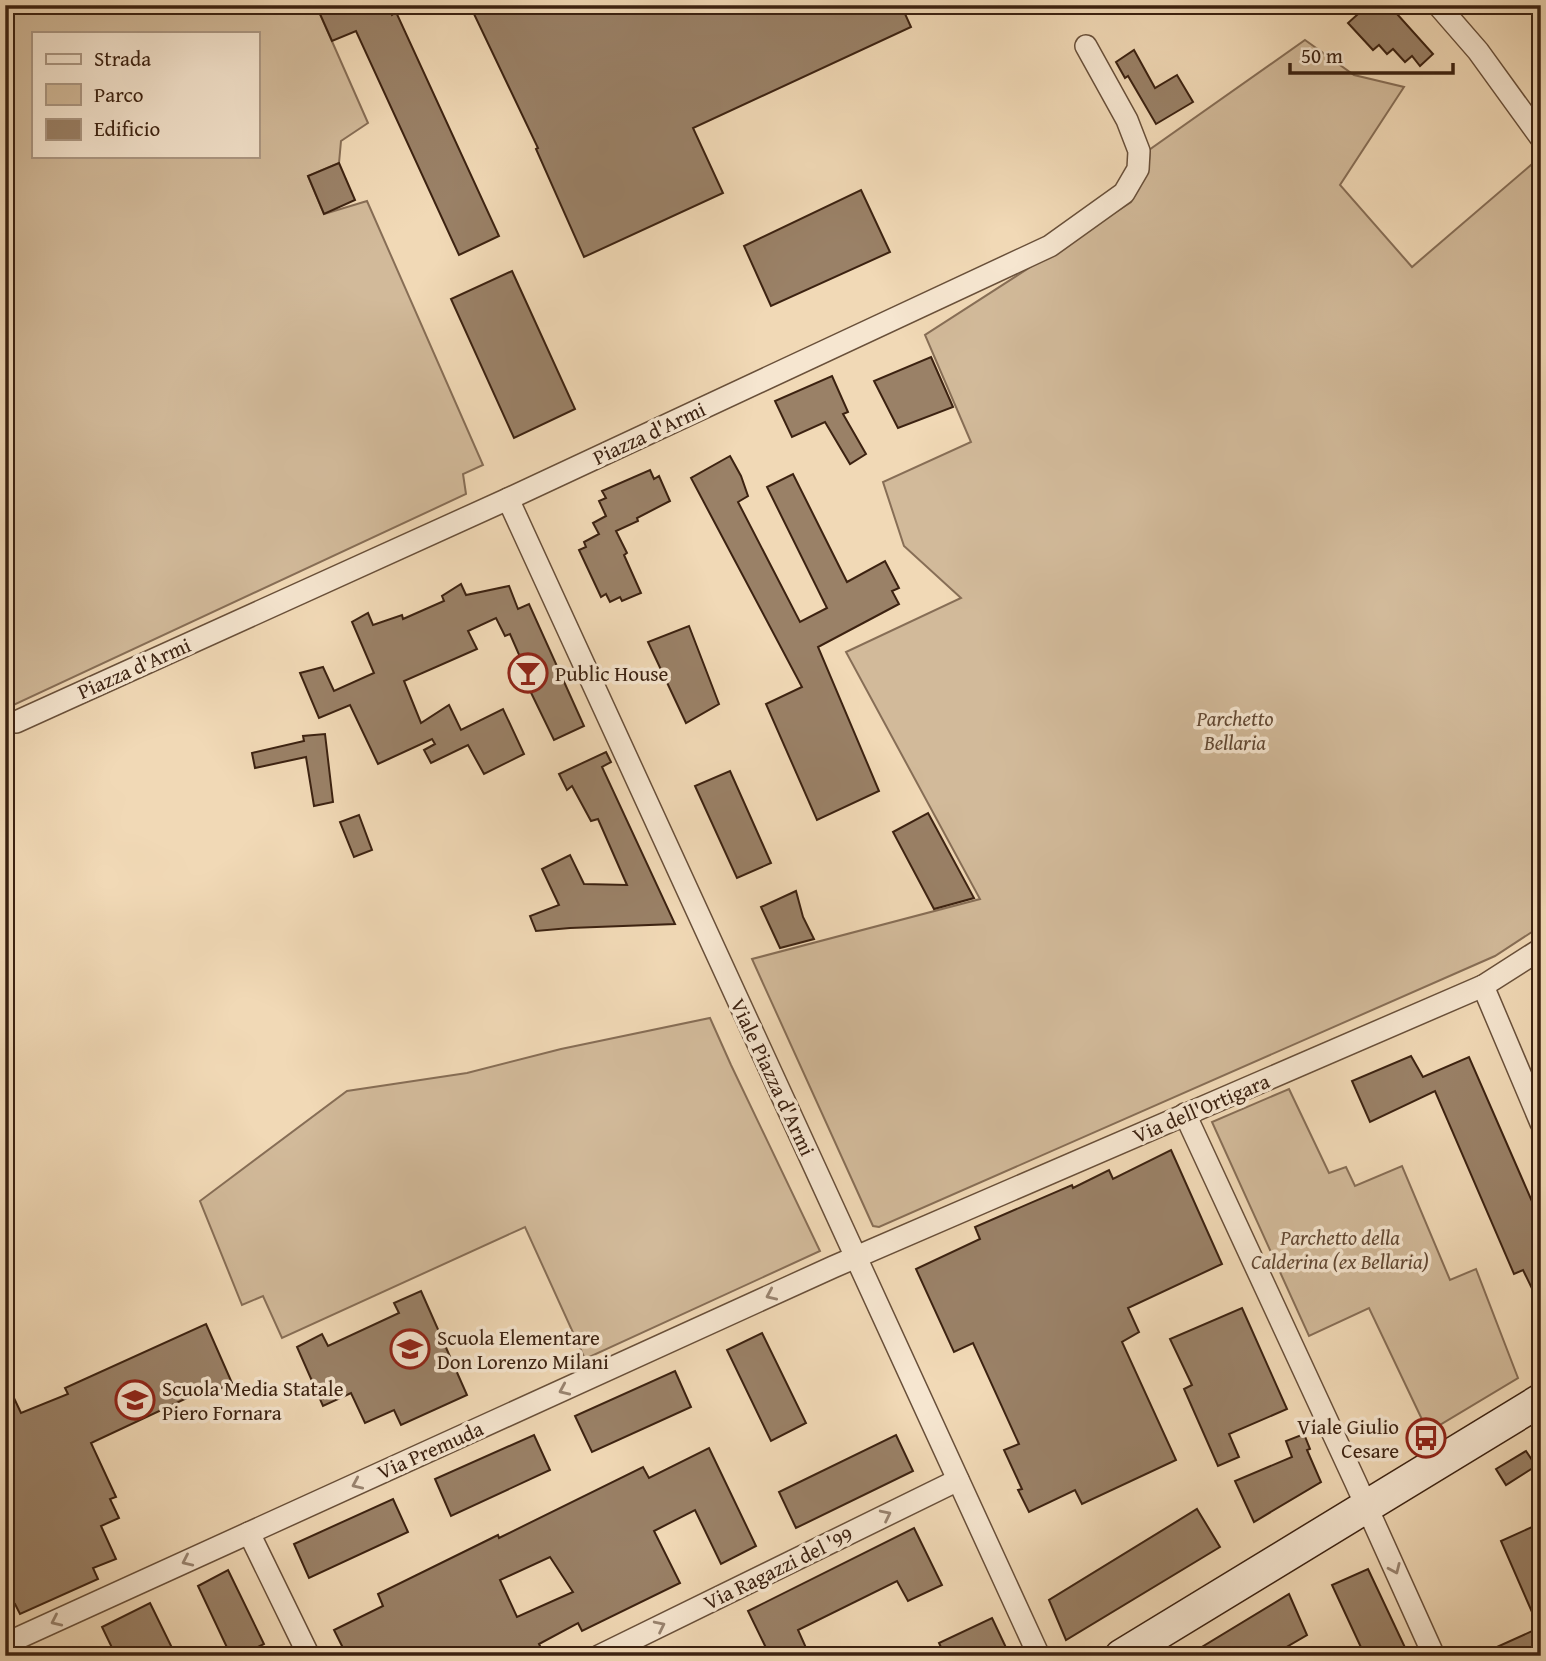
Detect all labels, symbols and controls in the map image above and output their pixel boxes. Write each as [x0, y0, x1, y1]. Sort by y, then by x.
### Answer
legend [32, 32, 259, 158]
scale bar [1290, 32, 1453, 76]
text: 50 m [1301, 40, 1343, 71]
text: Strada [94, 43, 151, 74]
text: Parco [94, 79, 144, 110]
text: Edificio [94, 113, 160, 144]
street label: Piazza d'Armi [588, 393, 711, 473]
street label: Piazza d'Armi [72, 629, 196, 707]
bar icon: Public House [507, 652, 549, 694]
place label: Public House [555, 658, 669, 689]
park label: Parchetto Bellaria [1196, 703, 1273, 758]
street label: Viale Piazza d'Armi [723, 993, 823, 1161]
street label: Via dell'Ortigara [1128, 1065, 1274, 1151]
park label: Parchetto della Calderina (ex Bellaria) [1251, 1222, 1429, 1277]
one-way arrow [766, 1287, 778, 1301]
place label: Scuola Elementare Don Lorenzo Milani [437, 1322, 609, 1377]
school or university icon: Scuola Elementare Don Lorenzo Milani [389, 1328, 431, 1370]
place label: Scuola Media Statale Piero Fornara [162, 1373, 344, 1428]
school or university icon: Scuola Media Statale Piero Fornara [114, 1379, 156, 1421]
one-way arrow [559, 1381, 571, 1395]
place label: Viale Giulio Cesare [1297, 1411, 1399, 1466]
street label: Via Premuda [372, 1413, 488, 1487]
bus stop icon: Viale Giulio Cesare [1405, 1417, 1447, 1459]
one-way arrow [352, 1476, 364, 1490]
one-way arrow [879, 1509, 891, 1523]
street label: Via Ragazzi del '99 [698, 1518, 858, 1618]
one-way arrow [182, 1553, 194, 1567]
one-way arrow [1387, 1561, 1401, 1574]
one-way arrow [51, 1613, 63, 1627]
one-way arrow [653, 1620, 665, 1634]

